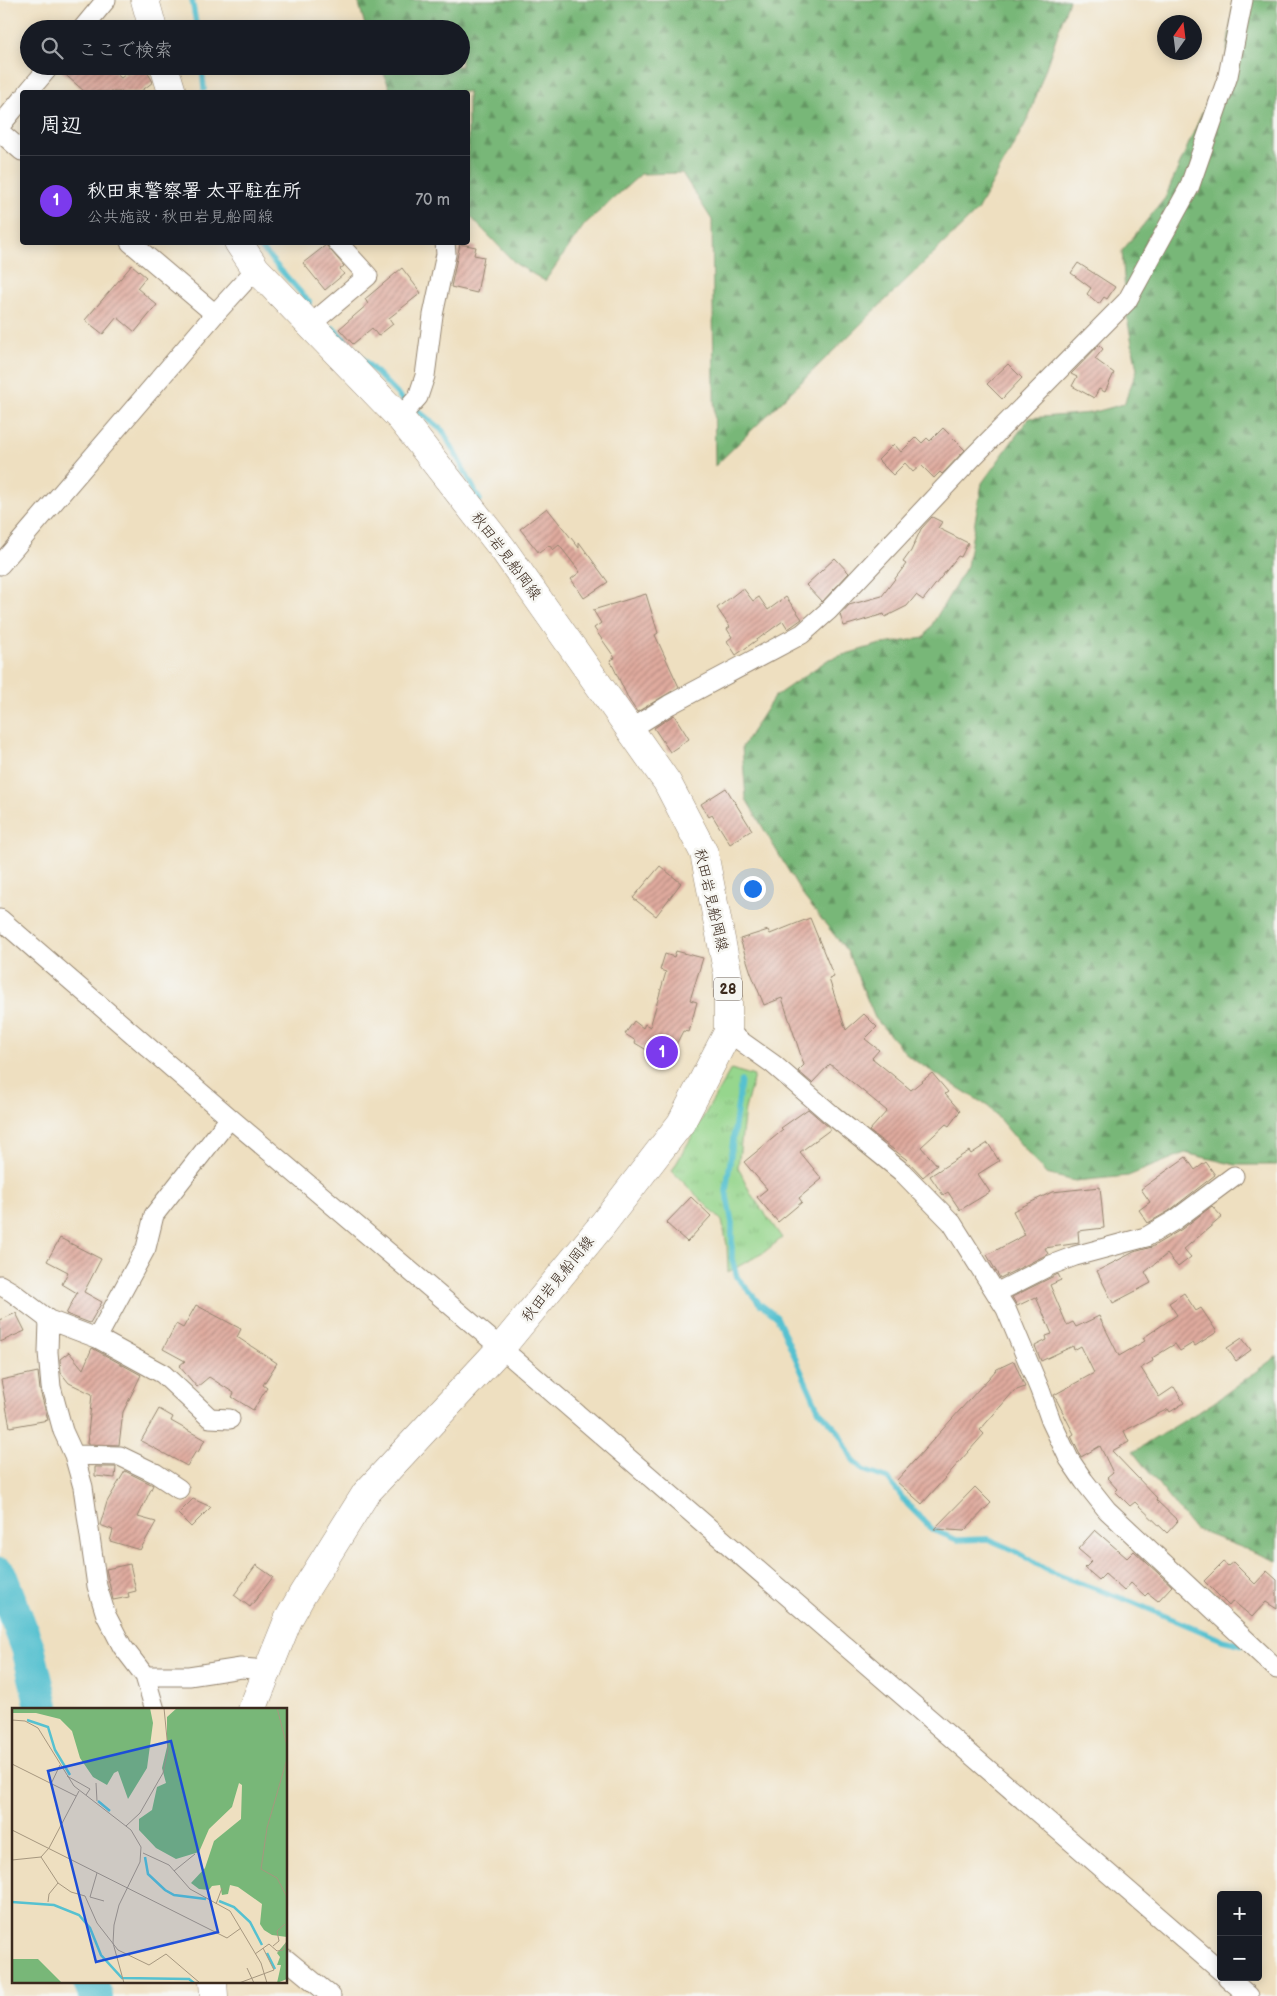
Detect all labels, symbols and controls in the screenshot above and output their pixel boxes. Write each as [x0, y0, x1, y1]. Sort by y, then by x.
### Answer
north arrow [1157, 15, 1202, 60]
search box [20, 20, 470, 75]
icon: search [38, 34, 66, 62]
text: ここで検索 [78, 39, 173, 62]
text: 周辺 [40, 113, 82, 138]
text: 秋田東警察署 太平駐在所 [87, 180, 301, 203]
text: 1 [53, 191, 59, 210]
text: 70 m [415, 191, 450, 210]
text: 公共施設 · 秋田岩見船岡線 [87, 208, 273, 227]
street label: 秋田岩見船岡線 [467, 508, 545, 604]
street label: 秋田岩見船岡線 [690, 847, 732, 953]
your location [740, 876, 766, 902]
road number: 28 [714, 978, 742, 1001]
pin: 1 [646, 1033, 678, 1071]
street label: 秋田岩見船岡線 [518, 1232, 598, 1326]
inset map [12, 1708, 288, 1984]
map controls [1217, 1891, 1262, 1981]
button: + [1217, 1891, 1262, 1936]
button: − [1217, 1936, 1262, 1981]

